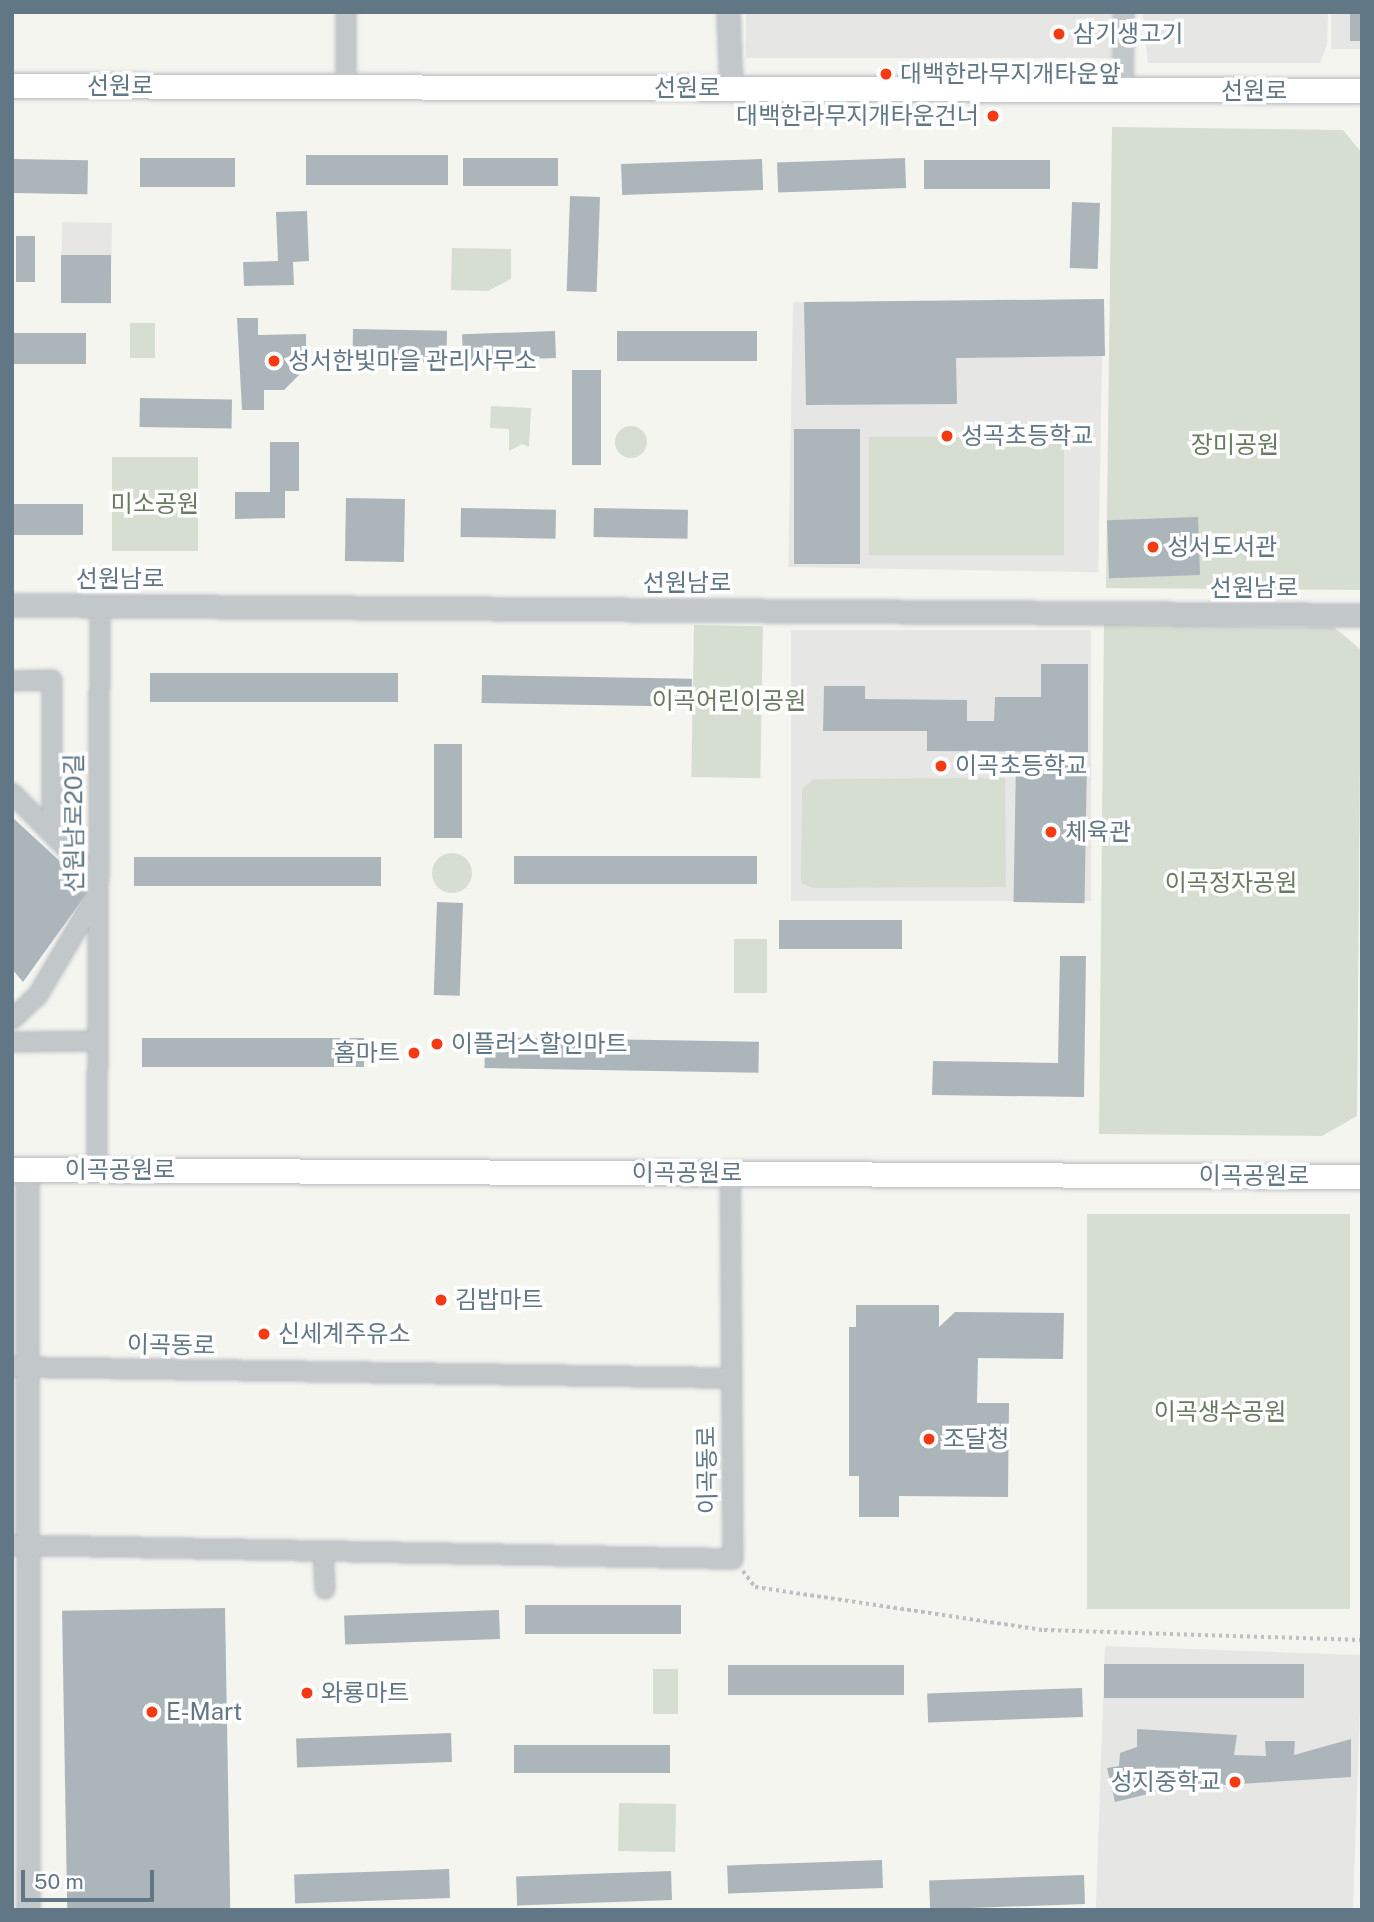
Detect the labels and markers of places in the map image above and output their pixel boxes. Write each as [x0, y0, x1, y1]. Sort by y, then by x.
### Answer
place label: 삼기생고기 [1073, 20, 1183, 48]
marker: 삼기생고기 [1051, 26, 1067, 42]
place label: 대백한라무지개타운앞 [900, 60, 1121, 88]
marker: 대백한라무지개타운앞 [878, 66, 894, 82]
place label: 대백한라무지개타운건너 [736, 102, 979, 130]
marker: 대백한라무지개타운건너 [985, 108, 1001, 124]
place label: 성서한빛마을 관리사무소 [288, 347, 537, 375]
marker: 성서한빛마을 관리사무소 [266, 353, 282, 369]
place label: 성곡초등학교 [961, 422, 1093, 450]
marker: 성곡초등학교 [939, 428, 955, 444]
place label: 성서도서관 [1167, 533, 1277, 561]
marker: 성서도서관 [1145, 539, 1161, 555]
place label: 이곡초등학교 [955, 752, 1087, 780]
marker: 이곡초등학교 [933, 758, 949, 774]
place label: 체육관 [1065, 818, 1131, 846]
marker: 체육관 [1043, 824, 1059, 840]
place label: 이플러스할인마트 [451, 1030, 628, 1058]
marker: 이플러스할인마트 [429, 1036, 445, 1052]
place label: 홈마트 [334, 1039, 400, 1067]
marker: 홈마트 [406, 1045, 422, 1061]
place label: 김밥마트 [455, 1286, 543, 1314]
marker: 김밥마트 [433, 1292, 449, 1308]
place label: 신세계주유소 [278, 1320, 410, 1348]
marker: 신세계주유소 [256, 1326, 272, 1342]
place label: 조달청 [943, 1425, 1009, 1453]
marker: 조달청 [921, 1431, 937, 1447]
place label: 와룡마트 [321, 1679, 409, 1707]
marker: 와룡마트 [299, 1685, 315, 1701]
place label: E-Mart [166, 1698, 242, 1726]
marker: E-Mart [144, 1704, 160, 1720]
place label: 성지중학교 [1111, 1768, 1221, 1796]
marker: 성지중학교 [1227, 1774, 1243, 1790]

